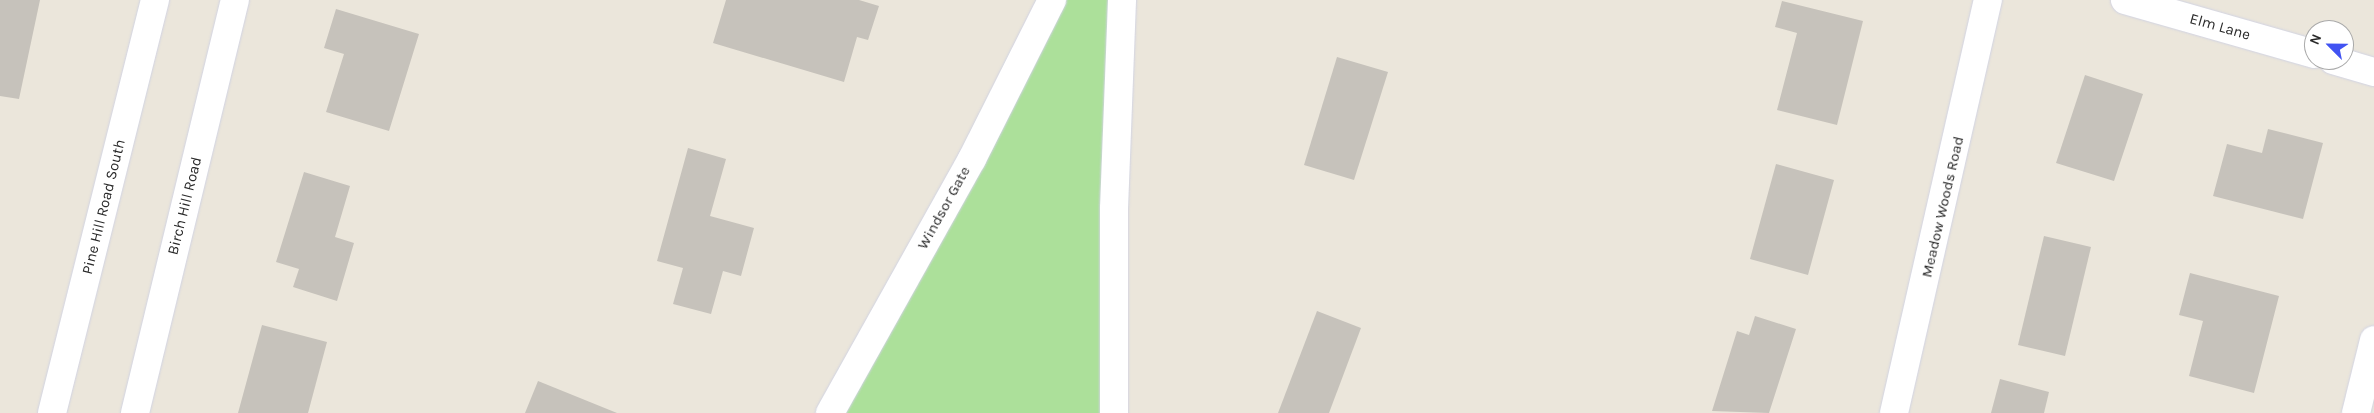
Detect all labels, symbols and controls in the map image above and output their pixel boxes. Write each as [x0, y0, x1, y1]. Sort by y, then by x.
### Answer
street label: Elm Lane [2188, 10, 2252, 44]
north arrow [2304, 20, 2354, 70]
text: N [2306, 31, 2325, 47]
street label: Meadow Woods Road [1918, 135, 1968, 279]
street label: Pine Hill Road South [78, 138, 130, 276]
street label: Birch Hill Road [164, 155, 206, 257]
street label: Windsor Gate [914, 163, 974, 253]

